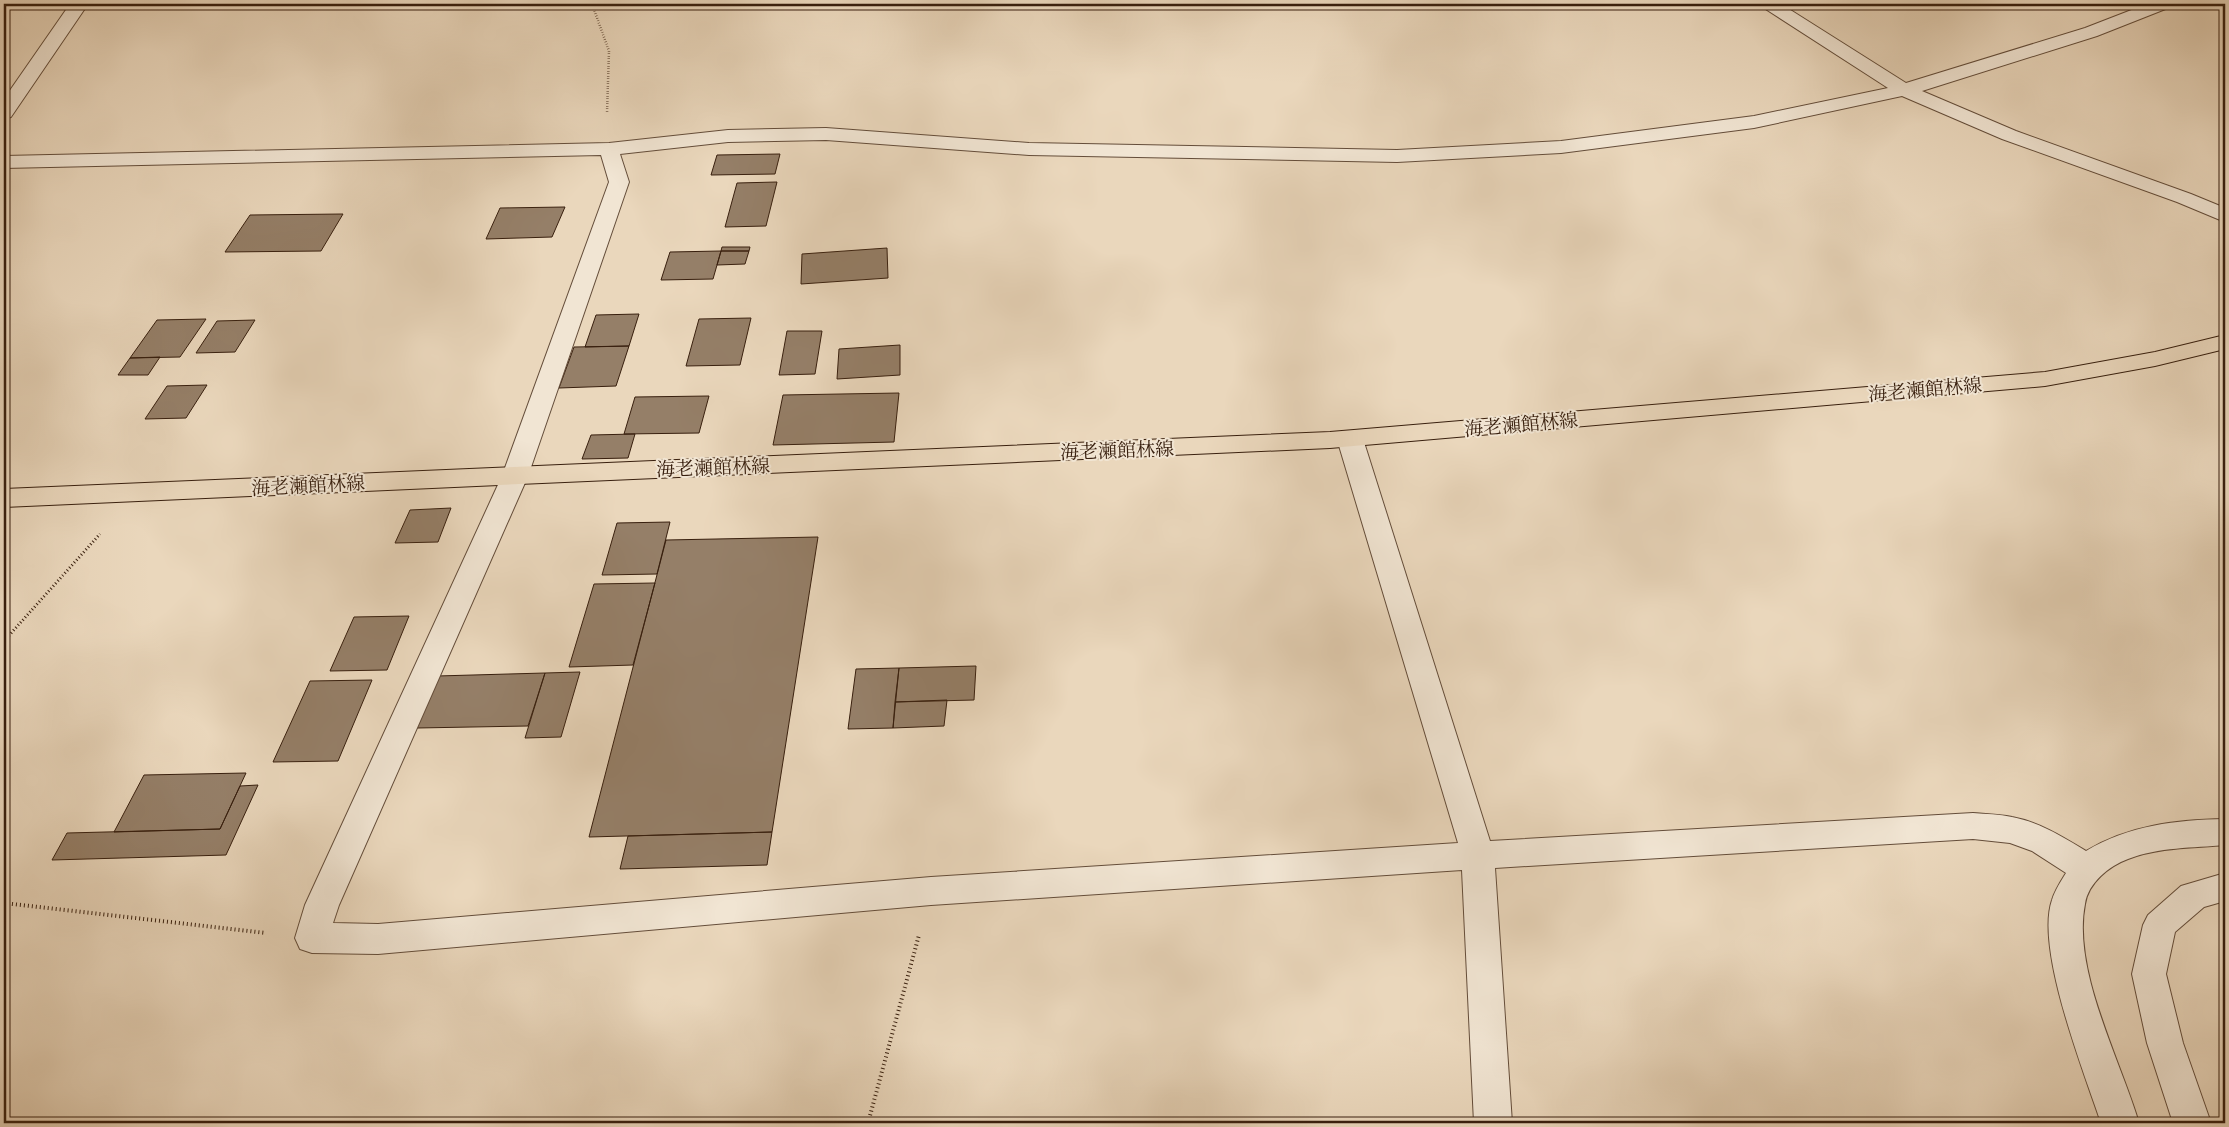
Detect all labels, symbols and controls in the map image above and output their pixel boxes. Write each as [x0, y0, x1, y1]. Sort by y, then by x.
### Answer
street label: 海老瀬館林線 [1867, 372, 1983, 408]
street label: 海老瀬館林線 [1463, 407, 1579, 443]
street label: 海老瀬館林線 [1060, 436, 1174, 466]
street label: 海老瀬館林線 [656, 453, 770, 483]
street label: 海老瀬館林線 [250, 470, 366, 502]

